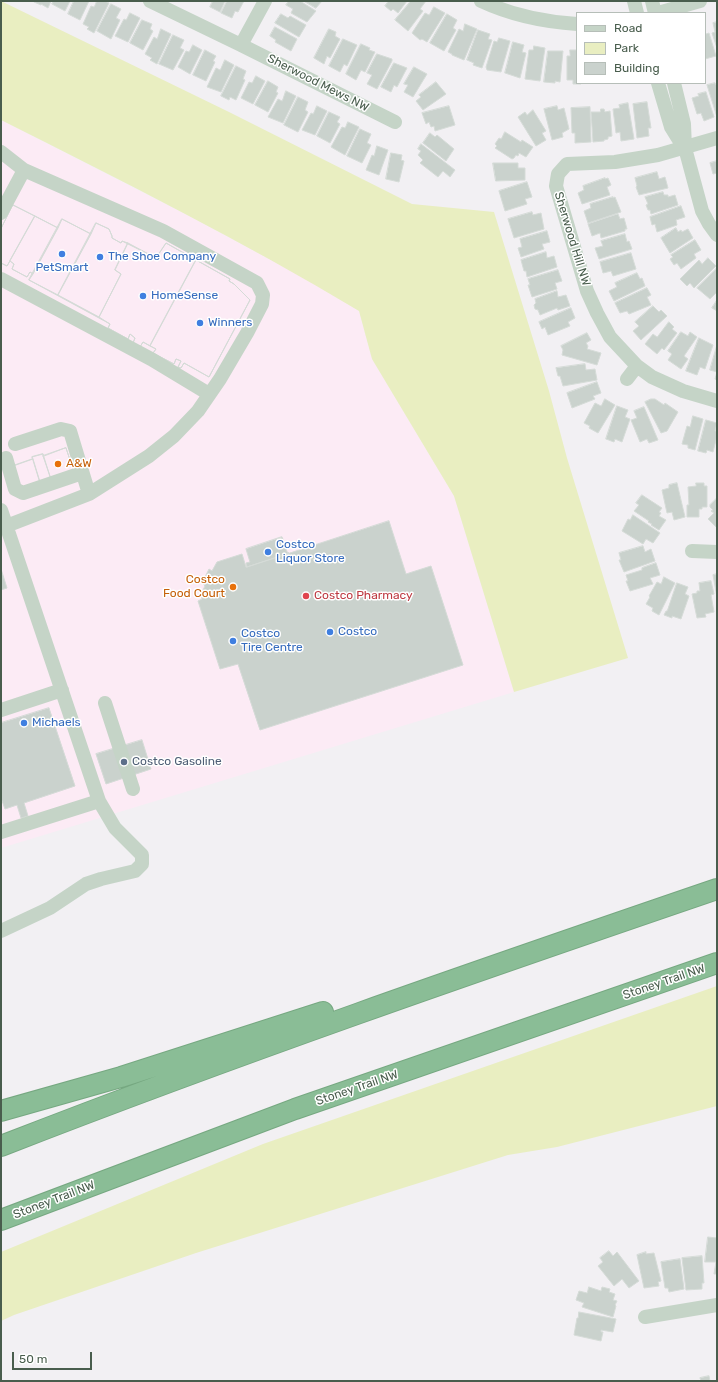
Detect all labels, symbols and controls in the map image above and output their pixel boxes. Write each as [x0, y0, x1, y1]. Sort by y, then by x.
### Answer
legend [576, 12, 706, 84]
text: Road [614, 21, 642, 35]
text: Park [614, 41, 639, 55]
street label: Sherwood Mews NW [265, 51, 371, 115]
text: Building [614, 61, 660, 75]
street label: Sherwood Hill NW [551, 190, 593, 288]
marker: PetSmart [57, 249, 67, 259]
place label: The Shoe Company [108, 250, 216, 264]
marker: The Shoe Company [95, 252, 105, 262]
place label: PetSmart [35, 261, 89, 275]
place label: HomeSense [151, 289, 218, 303]
marker: HomeSense [138, 291, 148, 301]
place label: Winners [208, 316, 252, 330]
marker: Winners [195, 318, 205, 328]
place label: A&W [66, 457, 92, 471]
marker: A&W [53, 459, 63, 469]
place label: Costco Liquor Store [276, 538, 345, 566]
marker: Costco Liquor Store [263, 547, 273, 557]
place label: Costco Food Court [163, 573, 225, 601]
marker: Costco Food Court [228, 582, 238, 592]
place label: Costco Pharmacy [314, 589, 413, 603]
marker: Costco Pharmacy [301, 591, 311, 601]
place label: Costco [338, 625, 377, 639]
place label: Costco Tire Centre [241, 627, 303, 655]
marker: Costco [325, 627, 335, 637]
marker: Costco Tire Centre [228, 636, 238, 646]
place label: Michaels [32, 716, 81, 730]
marker: Michaels [19, 718, 29, 728]
place label: Costco Gasoline [132, 755, 222, 769]
marker: Costco Gasoline [119, 757, 129, 767]
street label: Stoney Trail NW [621, 961, 707, 1003]
street label: Stoney Trail NW [314, 1067, 400, 1109]
street label: Stoney Trail NW [11, 1178, 97, 1222]
scale bar [14, 1344, 94, 1370]
text: 50 m [19, 1352, 47, 1366]

